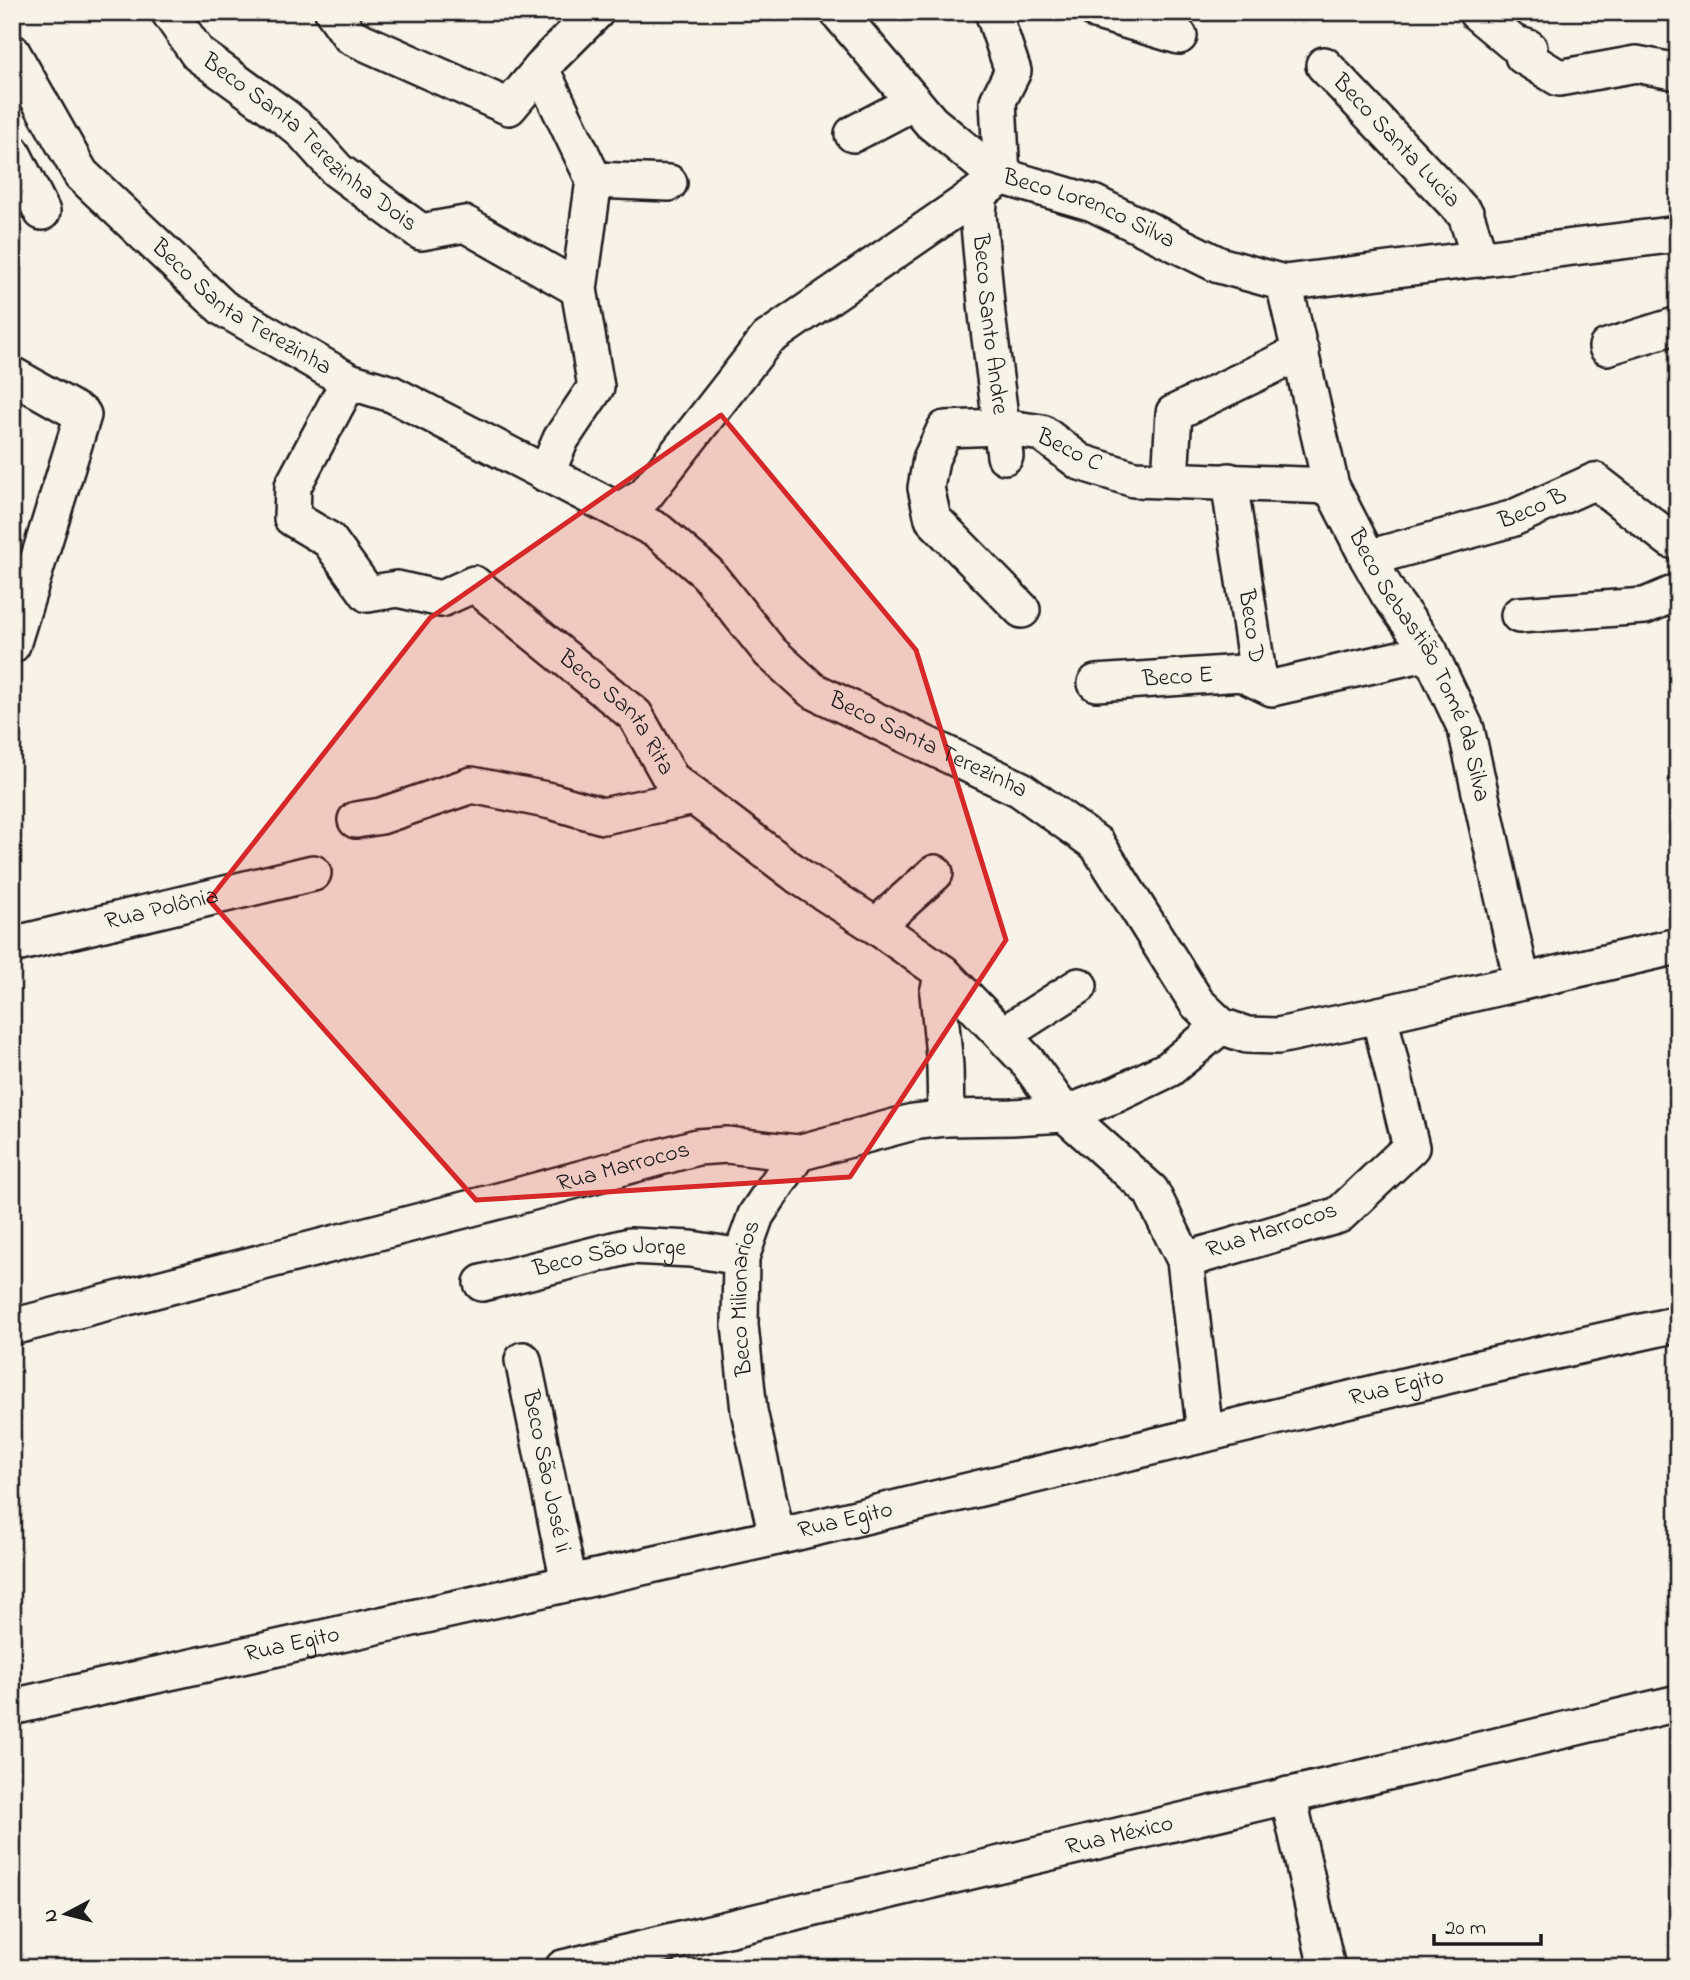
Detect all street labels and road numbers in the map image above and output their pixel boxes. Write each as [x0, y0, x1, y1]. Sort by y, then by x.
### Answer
street label: Beco Santa Terezinha Dois [194, 44, 424, 241]
street label: Beco Santa Lucia [1323, 65, 1469, 216]
street label: Beco Lorenco Silva [998, 160, 1181, 258]
street label: Beco Santa Terezinha [142, 230, 338, 385]
street label: Beco Santo Andre [962, 232, 1017, 417]
street label: Beco C [1029, 420, 1108, 482]
street label: Beco B [1494, 478, 1573, 539]
street label: Beco Sebastião Tomé da Silva [1338, 522, 1499, 805]
street label: Beco D [1228, 586, 1274, 665]
street label: Beco Santa Rita [549, 641, 683, 782]
street label: Beco E [1140, 657, 1214, 697]
street label: Beco Santa Terezinha [822, 682, 1036, 807]
street label: Rua Polônia [101, 879, 222, 940]
street label: Rua Marrocos [553, 1132, 694, 1202]
street label: Rua Marrocos [1202, 1193, 1342, 1269]
street label: Beco Milionarios [722, 1215, 770, 1379]
street label: Beco São Jorge [529, 1228, 687, 1287]
street label: Rua Egito [1346, 1360, 1447, 1416]
street label: Beco São José Ii [512, 1386, 580, 1556]
street label: Rua Egito [795, 1492, 896, 1549]
street label: Rua Egito [241, 1617, 343, 1672]
street label: Rua México [1062, 1806, 1177, 1865]

